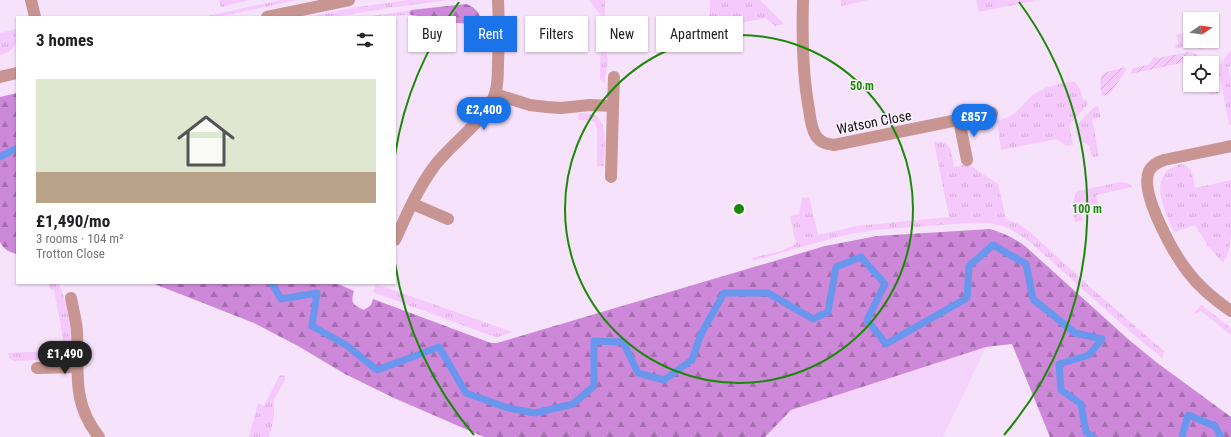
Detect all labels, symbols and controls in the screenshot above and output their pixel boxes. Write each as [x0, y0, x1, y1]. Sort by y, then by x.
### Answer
north arrow [1183, 12, 1219, 48]
map controls [1183, 12, 1219, 92]
chip: Buy [408, 16, 456, 52]
chip: Rent [464, 16, 517, 52]
chip: Filters [525, 16, 588, 52]
chip: New [596, 16, 648, 52]
chip: Apartment [656, 16, 743, 52]
icon: filters [354, 29, 376, 51]
text: 3 homes [36, 30, 94, 50]
button: locate [1183, 56, 1219, 92]
text: 50 m [850, 79, 874, 93]
pin: £2,400 [451, 97, 517, 131]
text: £2,400 [466, 102, 502, 117]
pin: £857 [950, 104, 998, 138]
icon: home [170, 105, 242, 177]
street label: Watson Close [835, 107, 913, 137]
text: £857 [961, 109, 987, 124]
centre of rings [732, 202, 746, 216]
text: 100 m [1072, 202, 1102, 216]
text: £1,490/mo [36, 211, 110, 231]
text: 3 rooms · 104 m² [36, 231, 123, 246]
text: Trotton Close [36, 246, 105, 261]
pin: £1,490 [32, 341, 98, 375]
text: £1,490 [47, 346, 83, 361]

